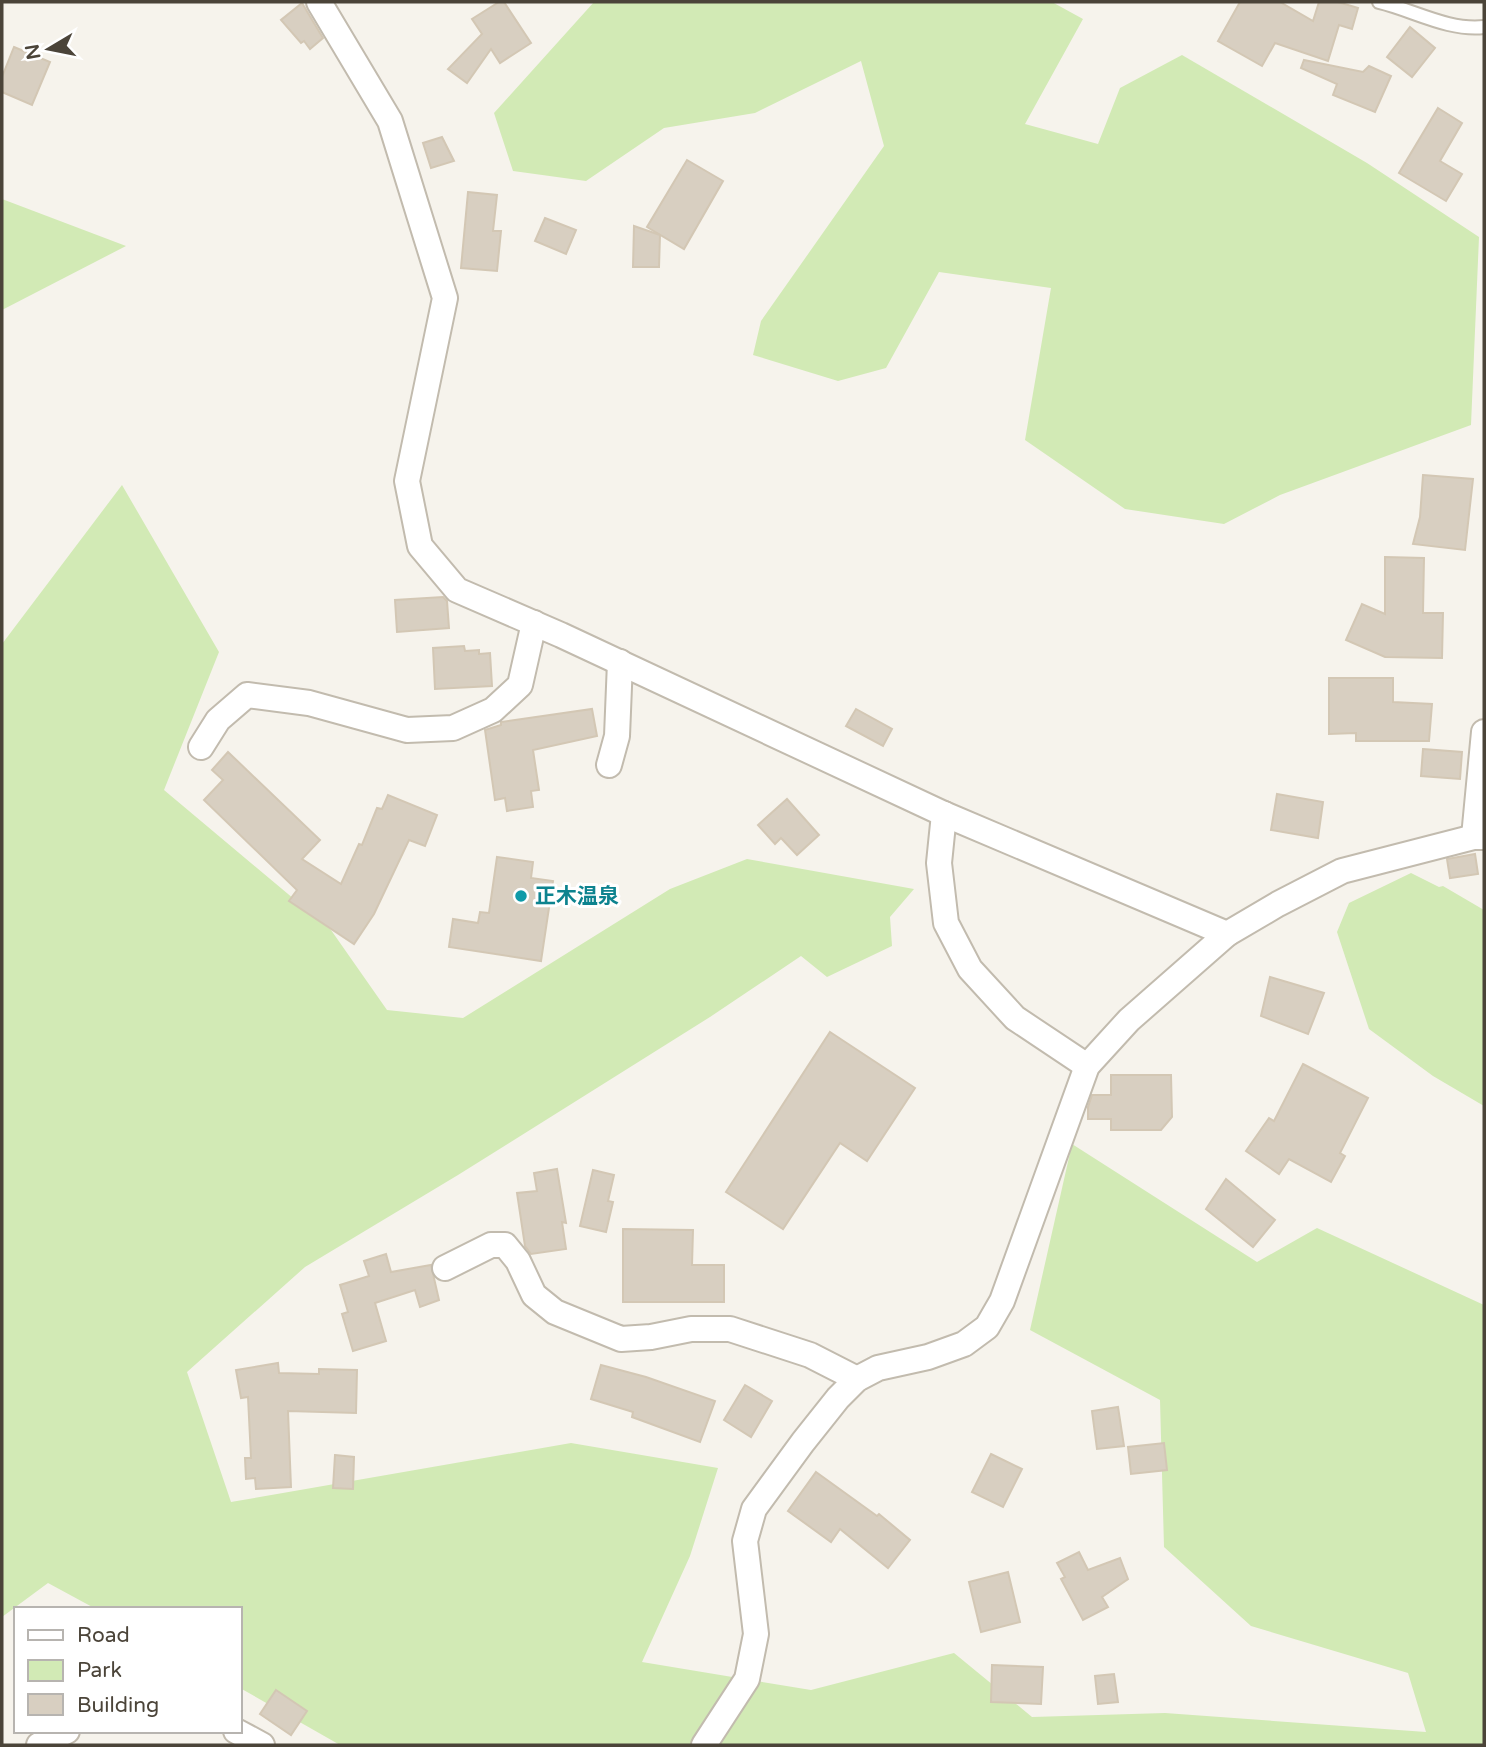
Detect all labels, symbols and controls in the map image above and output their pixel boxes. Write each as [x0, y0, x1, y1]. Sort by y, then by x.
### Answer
north arrow [14, 14, 84, 84]
text: N [21, 42, 45, 61]
place label: 正木温泉 [535, 884, 619, 909]
marker: 正木温泉 [513, 888, 529, 904]
legend [14, 1607, 242, 1733]
text: Road [77, 1623, 130, 1648]
text: Park [77, 1658, 122, 1683]
text: Building [77, 1693, 159, 1718]

